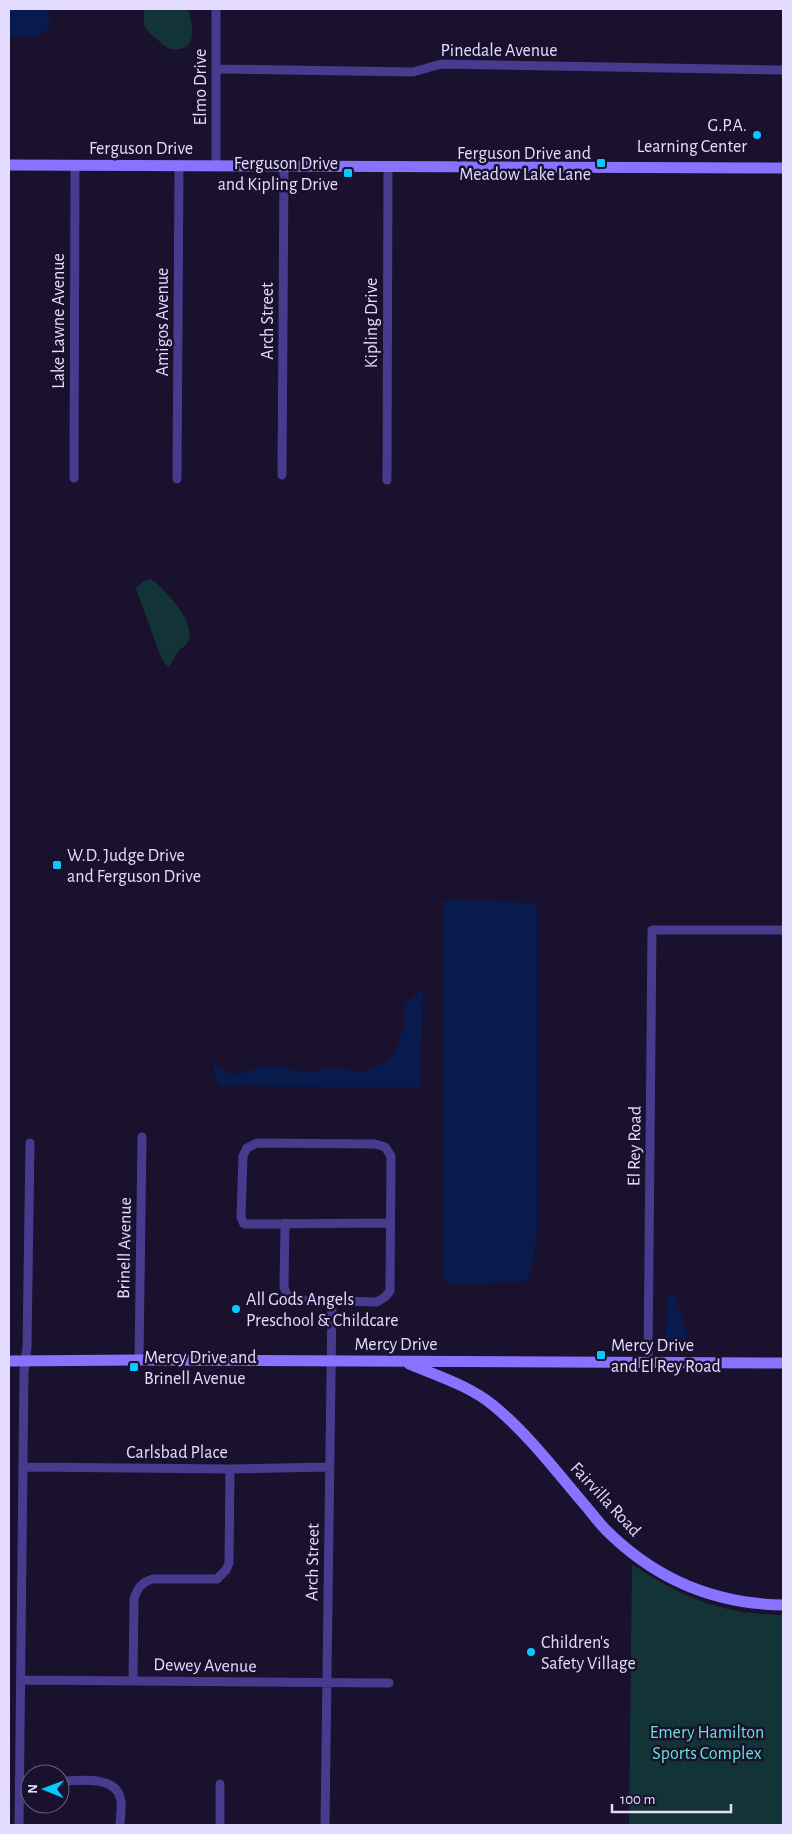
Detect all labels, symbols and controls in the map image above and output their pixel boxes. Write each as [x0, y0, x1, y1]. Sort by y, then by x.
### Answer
street label: Pinedale Avenue [440, 42, 558, 60]
street label: Elmo Drive [192, 49, 210, 125]
place label: G.P.A. Learning Center [637, 117, 747, 156]
marker: G.P.A. Learning Center [751, 129, 763, 141]
street label: Ferguson Drive [89, 140, 193, 158]
place label: Ferguson Drive and Meadow Lake Lane [457, 145, 591, 184]
place label: Ferguson Drive and Kipling Drive [218, 155, 338, 194]
marker: Ferguson Drive and Meadow Lake Lane [595, 157, 607, 169]
marker: Ferguson Drive and Kipling Drive [342, 167, 354, 179]
street label: Lake Lawne Avenue [50, 253, 68, 389]
street label: Amigos Avenue [154, 268, 172, 376]
street label: Kipling Drive [363, 278, 381, 368]
street label: Arch Street [259, 282, 277, 360]
place label: W.D. Judge Drive and Ferguson Drive [67, 847, 201, 886]
marker: W.D. Judge Drive and Ferguson Drive [51, 859, 63, 871]
street label: El Rey Road [625, 1106, 645, 1186]
street label: Brinell Avenue [115, 1197, 135, 1299]
place label: All Gods Angels Preschool & Childcare [246, 1291, 399, 1330]
marker: All Gods Angels Preschool & Childcare [230, 1303, 242, 1315]
street label: Mercy Drive [355, 1336, 437, 1354]
place label: Mercy Drive and El Rey Road [611, 1337, 721, 1376]
place label: Mercy Drive and Brinell Avenue [144, 1349, 257, 1388]
marker: Mercy Drive and El Rey Road [595, 1349, 607, 1361]
marker: Mercy Drive and Brinell Avenue [128, 1361, 140, 1373]
street label: Carlsbad Place [126, 1444, 228, 1462]
street label: Fairvilla Road [567, 1459, 644, 1540]
street label: Arch Street [303, 1523, 323, 1601]
place label: Children's Safety Village [541, 1634, 636, 1673]
marker: Children's Safety Village [525, 1646, 537, 1658]
street label: Dewey Avenue [153, 1656, 257, 1676]
park label: Emery Hamilton Sports Complex [650, 1724, 764, 1763]
north arrow [20, 1764, 70, 1814]
scale bar [612, 1782, 731, 1814]
text: N [26, 1784, 40, 1794]
text: 100 m [620, 1792, 655, 1807]

